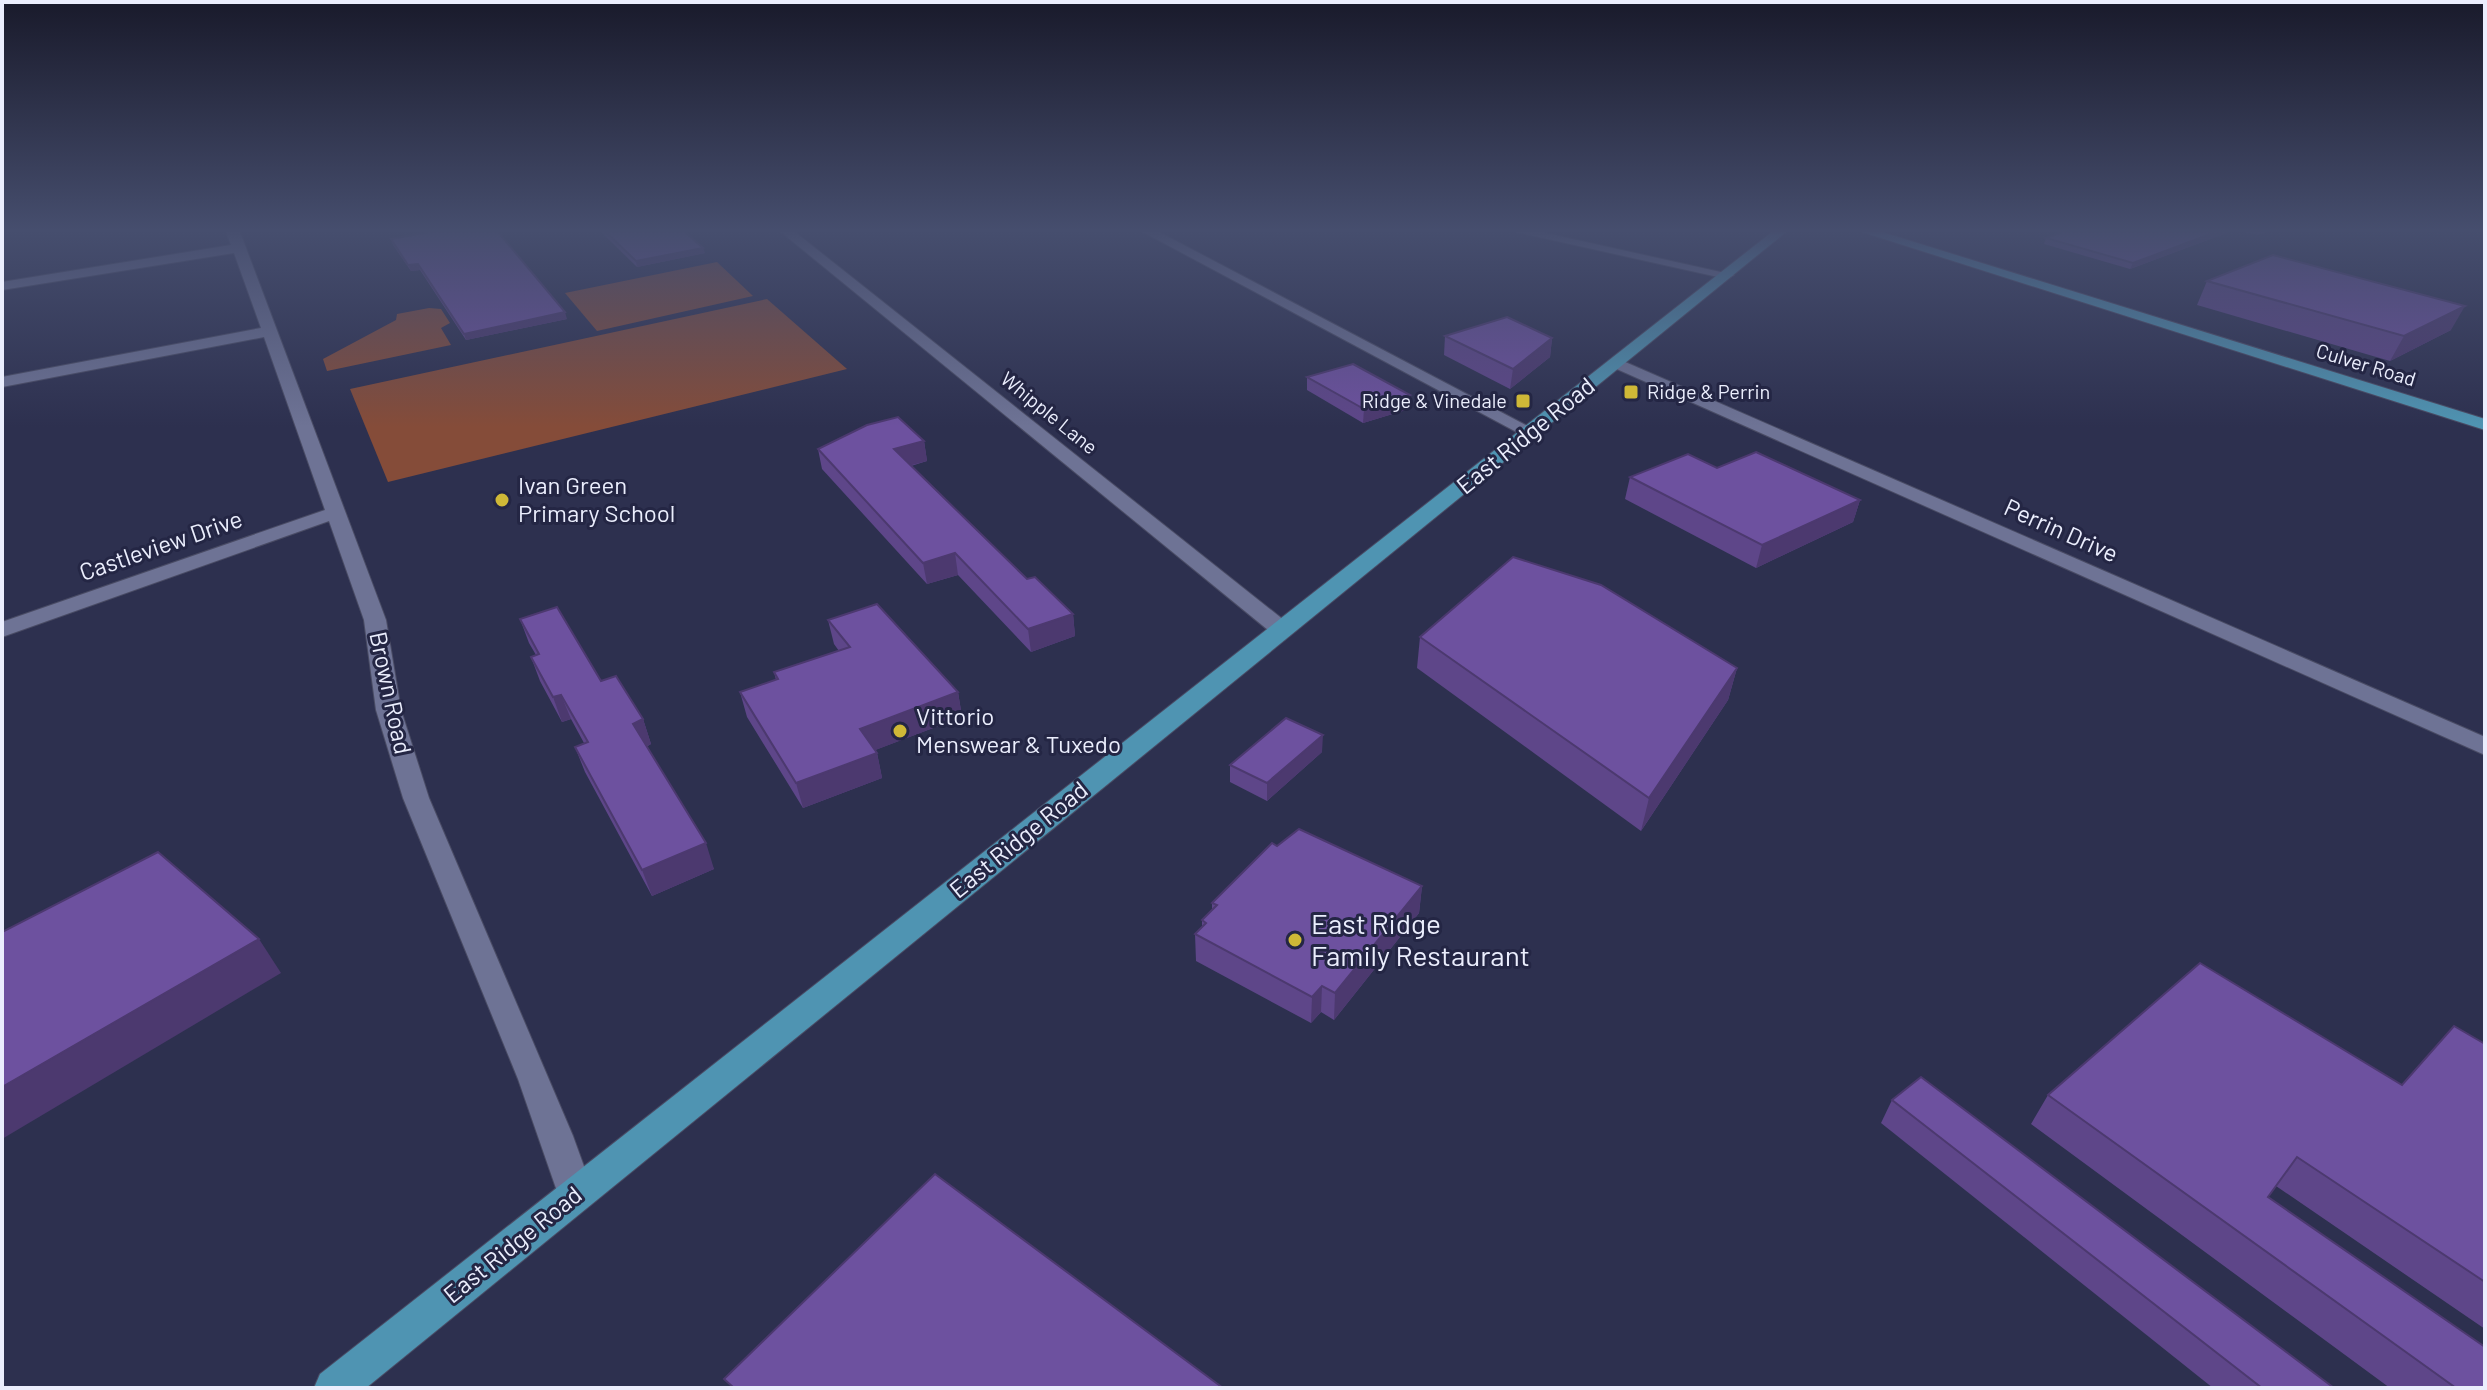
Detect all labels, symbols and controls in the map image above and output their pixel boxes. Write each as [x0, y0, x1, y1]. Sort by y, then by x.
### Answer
street label: Culver Road [2314, 338, 2419, 391]
street label: Whipple Lane [996, 366, 1103, 459]
street label: East Ridge Road [1450, 370, 1600, 499]
place label: Ridge & Perrin [1647, 379, 1770, 403]
marker: Ridge & Perrin [1622, 383, 1640, 401]
place label: Ridge & Vinedale [1362, 388, 1507, 412]
marker: Ridge & Vinedale [1514, 392, 1532, 410]
place label: Ivan Green Primary School [518, 470, 675, 527]
marker: Ivan Green Primary School [493, 491, 511, 509]
street label: Perrin Drive [2000, 492, 2123, 568]
street label: Castleview Drive [75, 503, 246, 586]
street label: Brown Road [364, 629, 419, 757]
place label: Vittorio Menswear & Tuxedo [916, 701, 1121, 758]
marker: Vittorio Menswear & Tuxedo [891, 722, 909, 740]
street label: East Ridge Road [943, 774, 1093, 903]
place label: East Ridge Family Restaurant [1311, 906, 1530, 972]
marker: East Ridge Family Restaurant [1286, 931, 1304, 949]
street label: East Ridge Road [437, 1179, 587, 1308]

